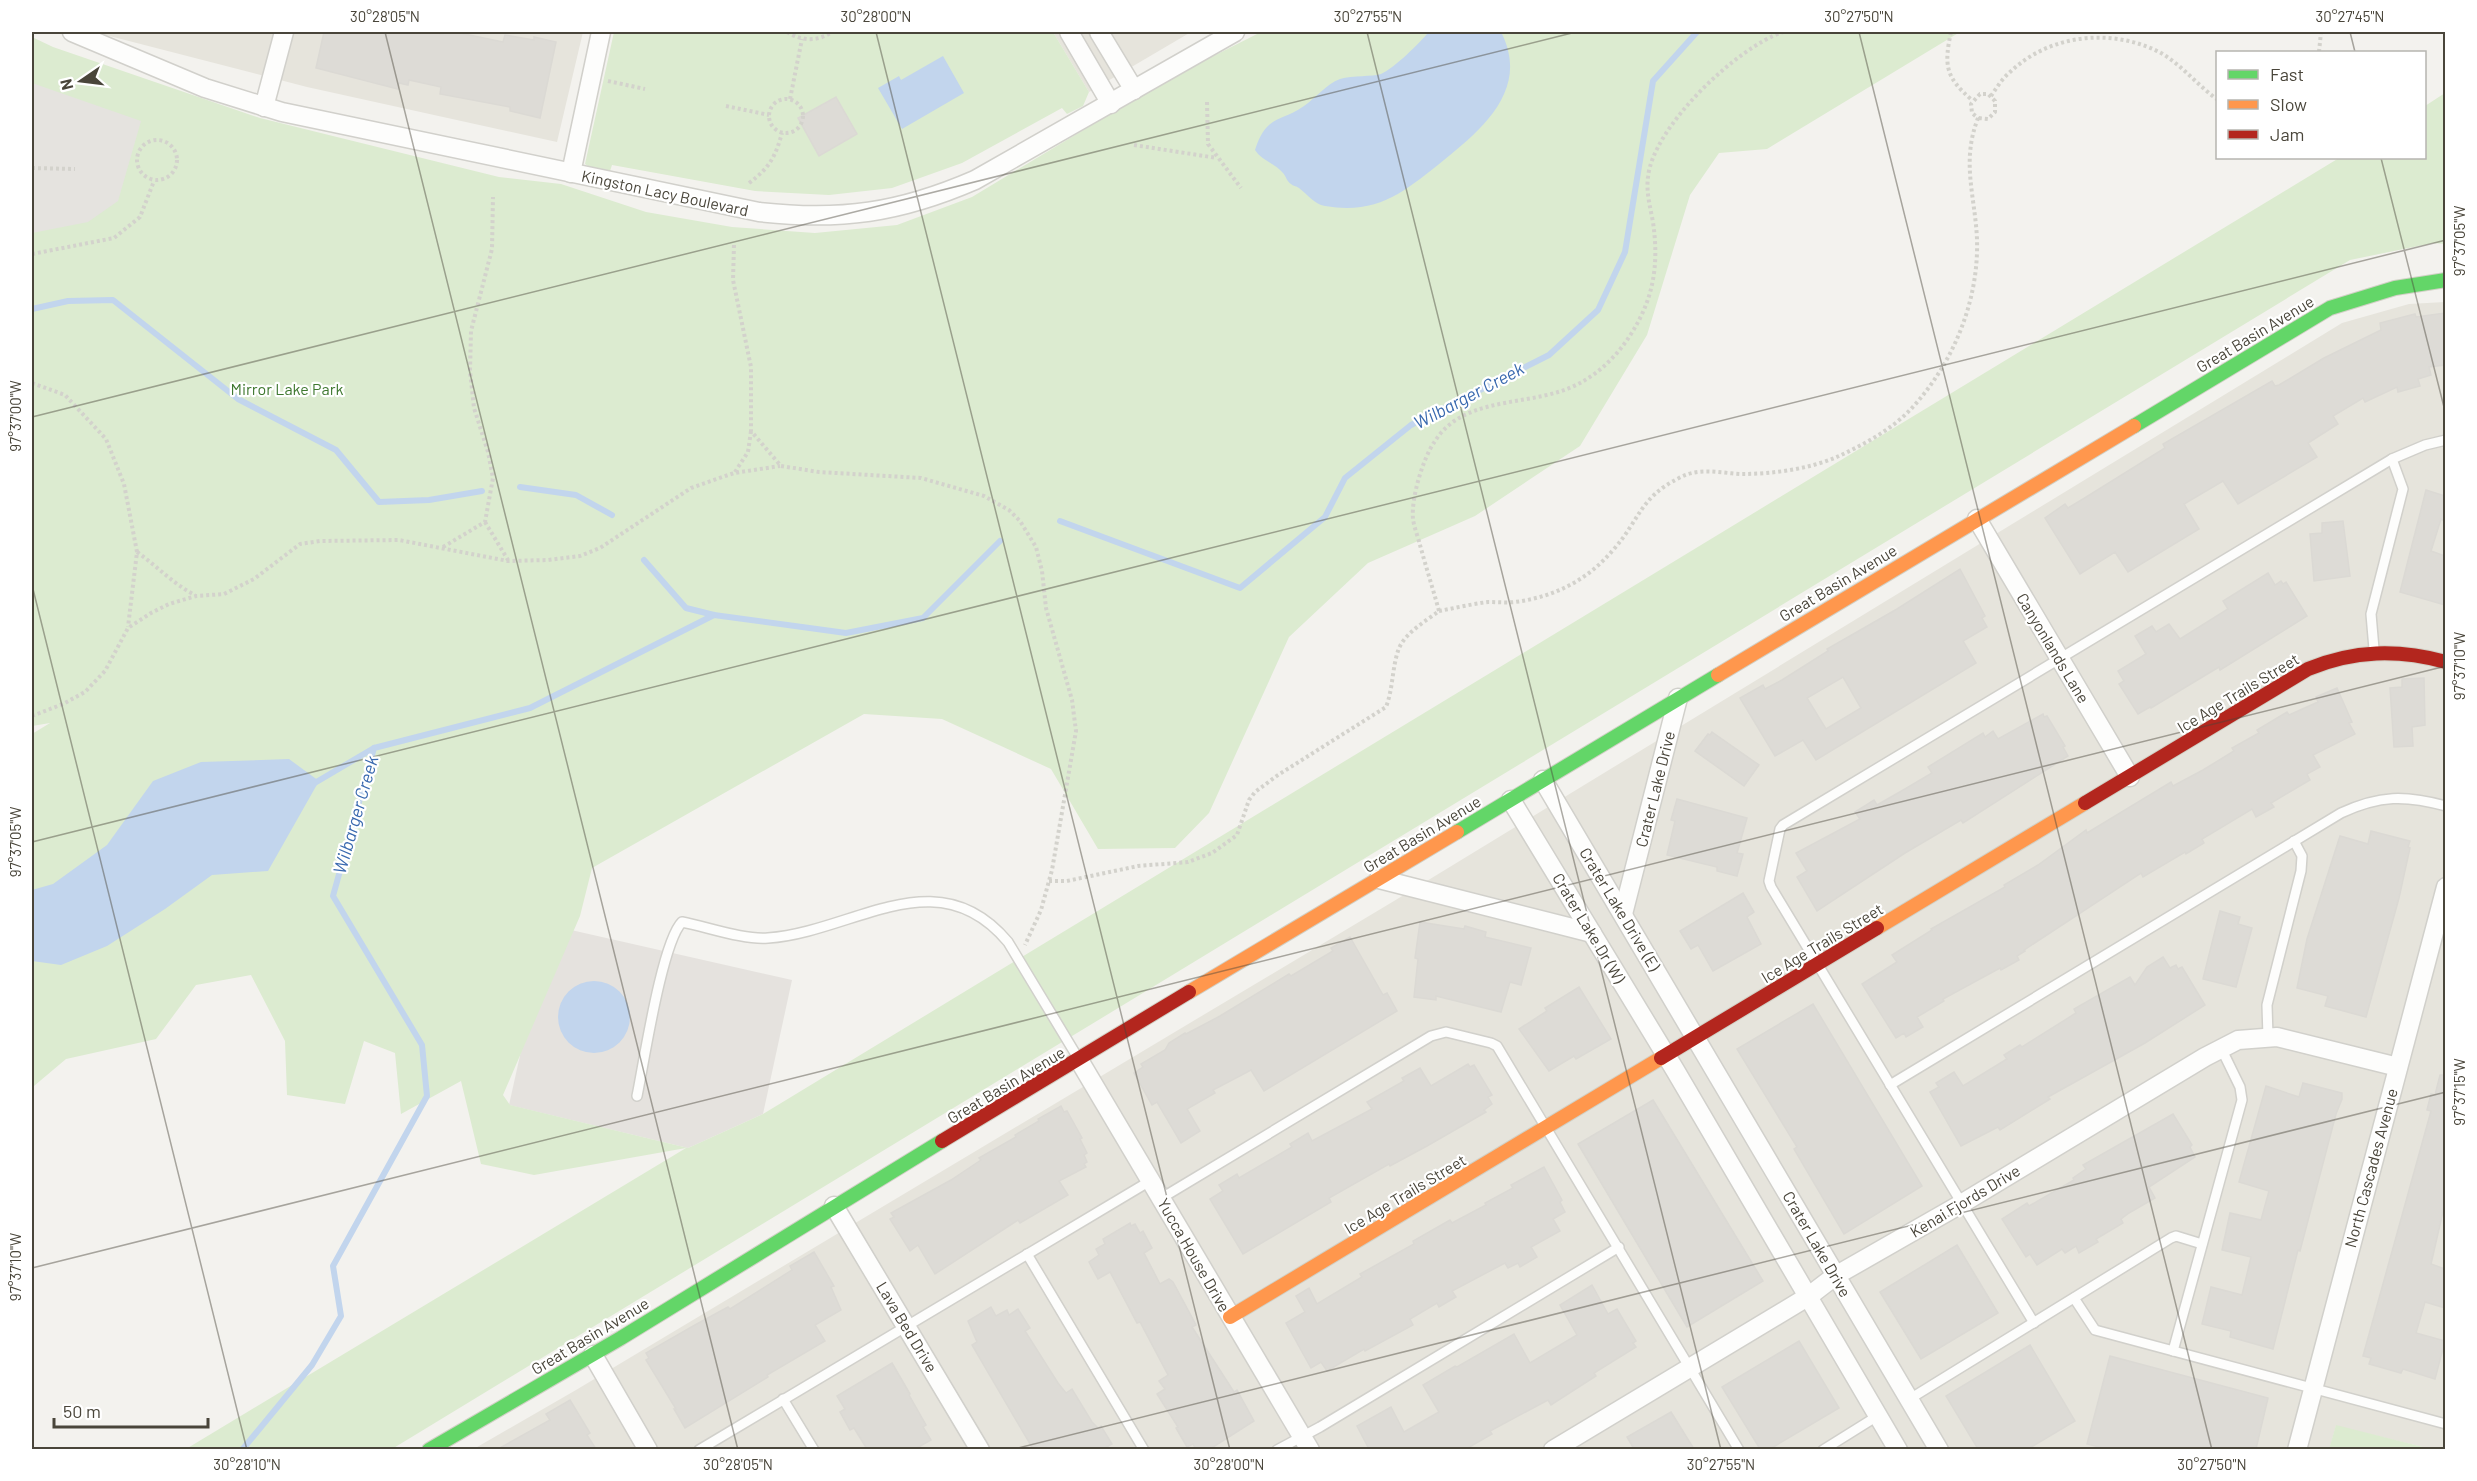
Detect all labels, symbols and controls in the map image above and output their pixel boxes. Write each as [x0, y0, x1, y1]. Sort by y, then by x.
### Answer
text: 30°28'05"N [350, 7, 420, 25]
text: 30°28'00"N [841, 7, 911, 25]
text: 30°27'55"N [1334, 7, 1402, 25]
text: 30°27'50"N [1824, 7, 1894, 25]
text: 30°27'45"N [2316, 7, 2384, 25]
north arrow [51, 51, 111, 111]
legend [2216, 51, 2426, 159]
text: Fast [2270, 63, 2304, 85]
text: N [55, 77, 76, 92]
text: Slow [2270, 93, 2307, 115]
text: Jam [2270, 123, 2304, 145]
street label: Kingston Lacy Boulevard [580, 166, 750, 220]
text: 97°37'05"W [2450, 206, 2468, 276]
street label: Great Basin Avenue [2193, 291, 2317, 376]
water label: Wilbarger Creek [1410, 357, 1528, 433]
park label: Mirror Lake Park [231, 379, 343, 398]
text: 97°37'00"W [6, 380, 24, 452]
street label: Great Basin Avenue [1776, 540, 1900, 625]
street label: Canyonlands Lane [2013, 589, 2094, 706]
text: 97°37'10"W [2450, 632, 2468, 700]
street label: Ice Age Trails Street [2174, 649, 2302, 736]
street label: Crater Lake Drive [1631, 729, 1678, 849]
water label: Wilbarger Creek [328, 753, 382, 876]
street label: Great Basin Avenue [1360, 791, 1484, 876]
text: 97°37'05"W [6, 807, 24, 877]
street label: Crater Lake Drive (E) [1576, 844, 1665, 974]
street label: Crater Lake Dr (W) [1549, 869, 1630, 987]
street label: Ice Age Trails Street [1758, 899, 1886, 986]
street label: Great Basin Avenue [944, 1042, 1068, 1127]
text: 97°37'15"W [2450, 1058, 2468, 1126]
street label: North Cascades Avenue [2340, 1086, 2401, 1250]
street label: Ice Age Trails Street [1341, 1150, 1469, 1237]
street label: Kenai Fjords Drive [1906, 1160, 2023, 1241]
street label: Crater Lake Drive [1779, 1187, 1855, 1300]
street label: Yucca House Drive [1154, 1195, 1235, 1315]
text: 97°37'10"W [6, 1233, 24, 1301]
street label: Lava Bed Drive [873, 1278, 942, 1375]
street label: Great Basin Avenue [528, 1293, 652, 1378]
scale bar [54, 1391, 208, 1429]
text: 50 m [63, 1400, 101, 1422]
text: 30°28'10"N [213, 1455, 281, 1473]
text: 30°28'05"N [703, 1455, 773, 1473]
text: 30°28'00"N [1194, 1455, 1264, 1473]
text: 30°27'55"N [1687, 1455, 1755, 1473]
text: 30°27'50"N [2177, 1455, 2247, 1473]

